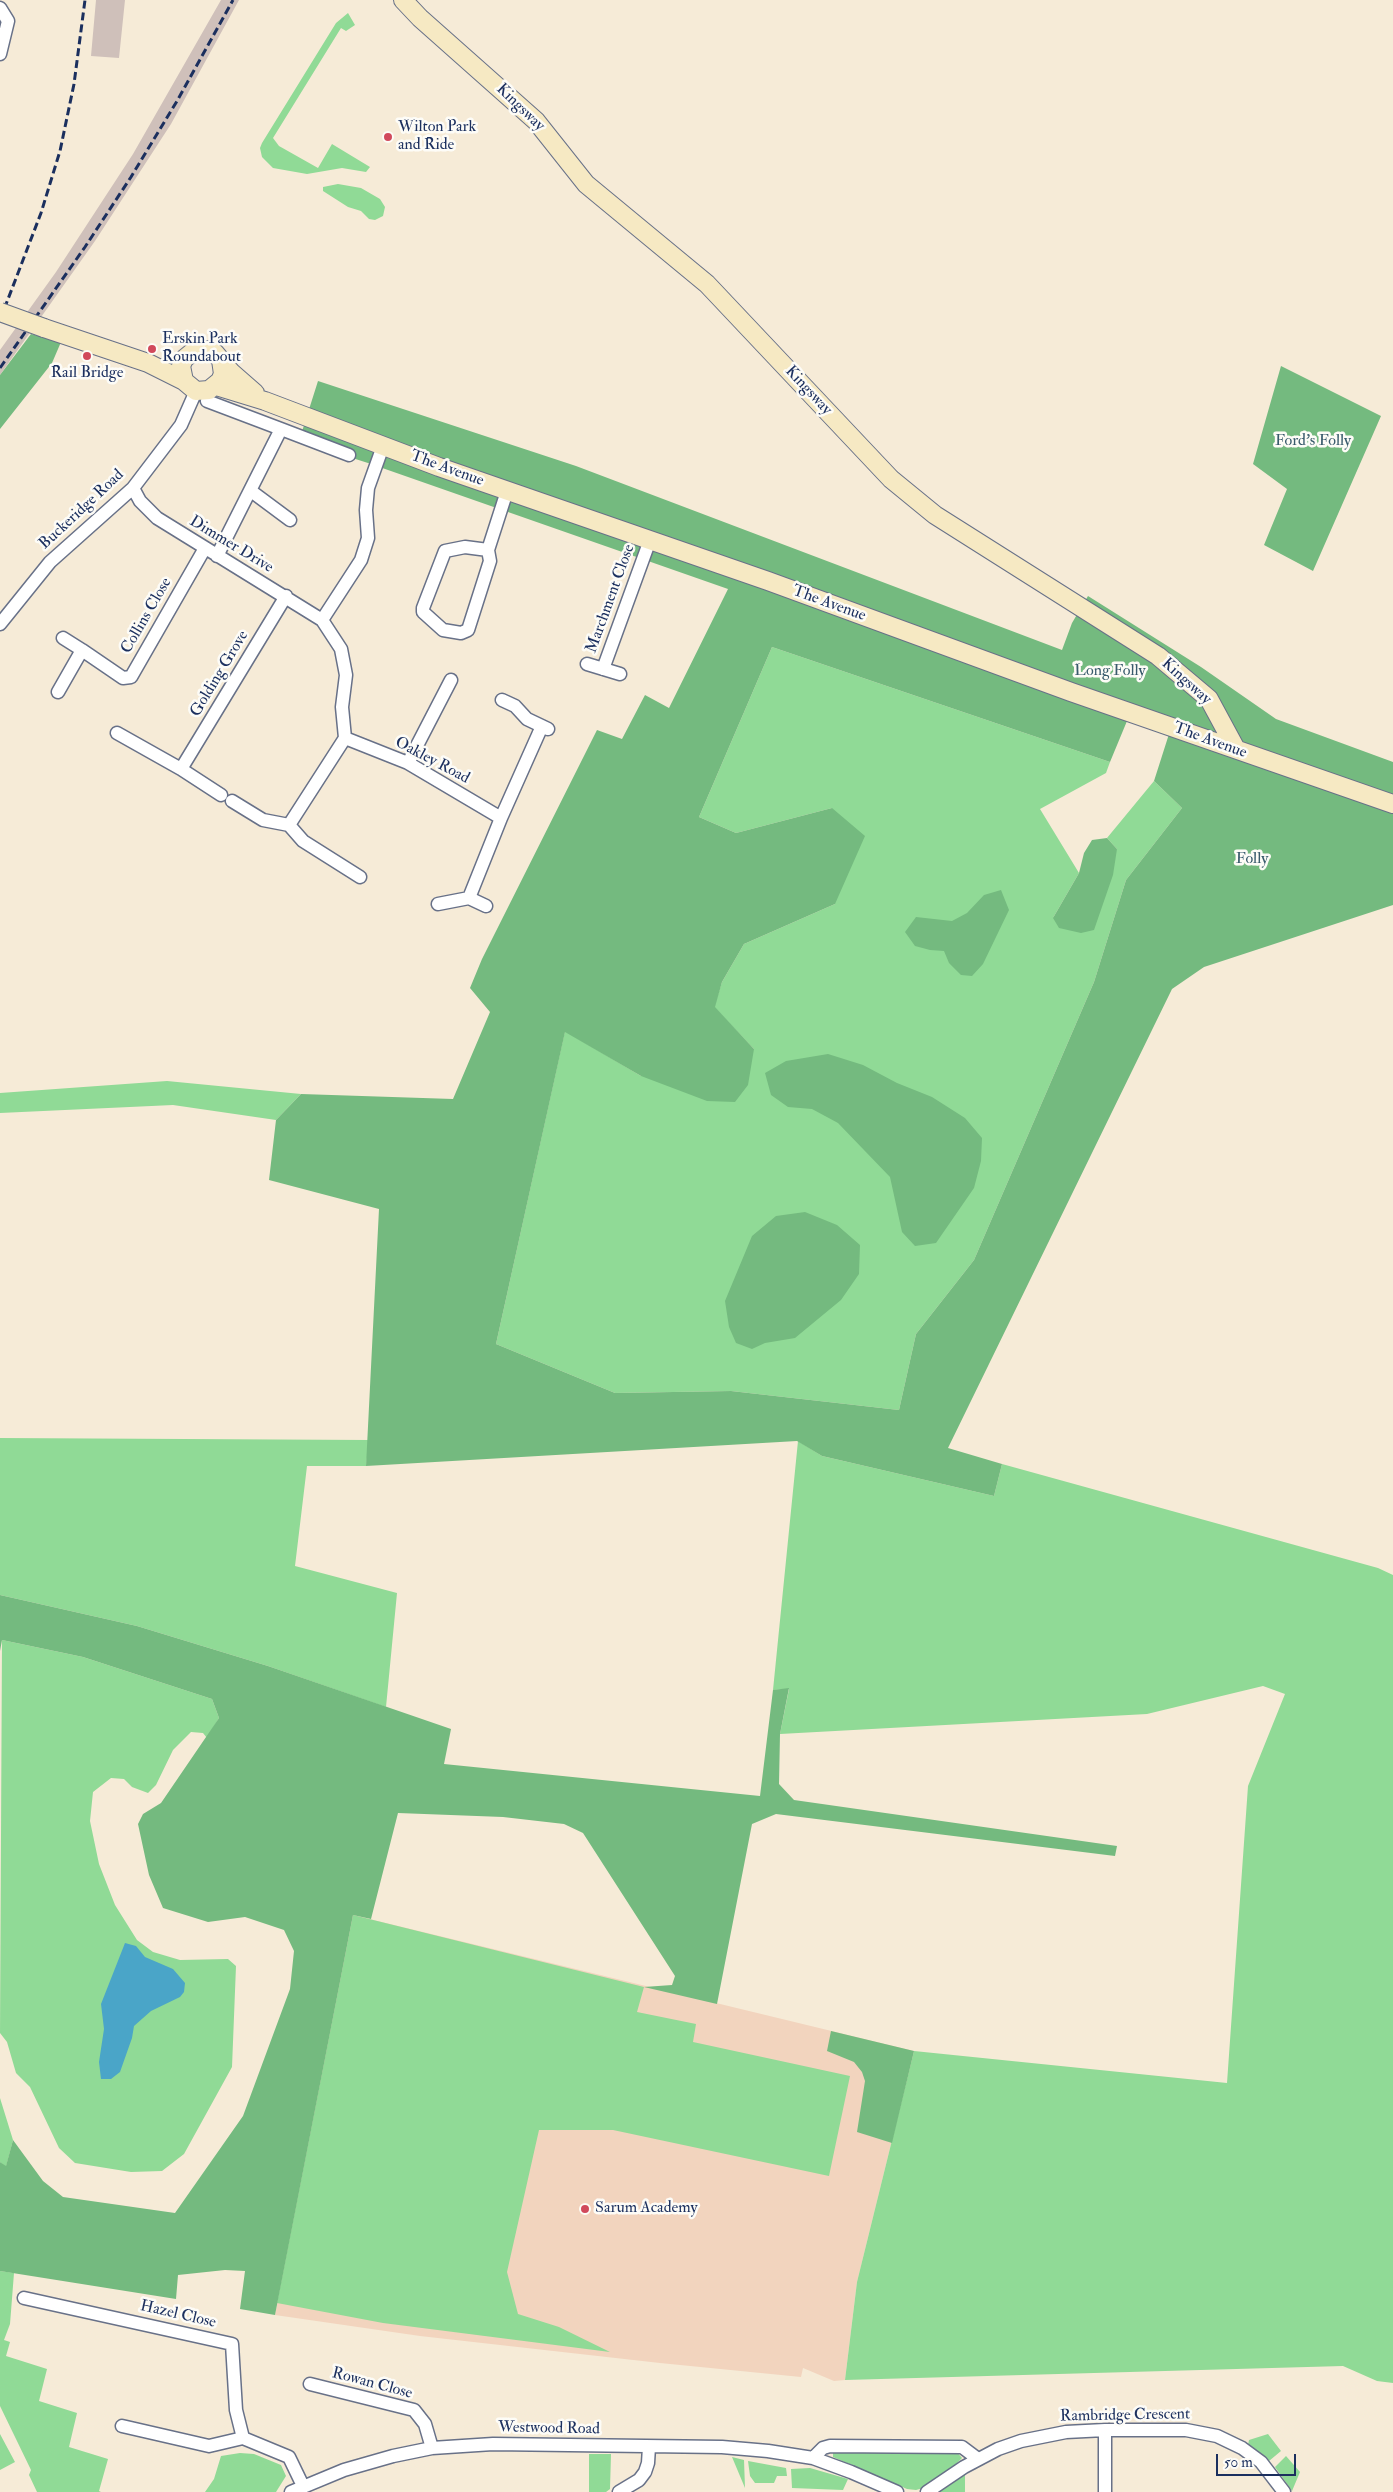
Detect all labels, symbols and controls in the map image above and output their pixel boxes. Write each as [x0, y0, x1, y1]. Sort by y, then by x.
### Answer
street label: Kingsway [492, 80, 548, 136]
place label: Wilton Park and Ride [398, 118, 476, 156]
marker: Wilton Park and Ride [382, 131, 394, 143]
place label: Erskin Park Roundabout [162, 330, 241, 368]
marker: Erskin Park Roundabout [146, 343, 158, 355]
marker: Rail Bridge [81, 350, 93, 362]
street label: Kingsway [780, 362, 836, 420]
place label: Rail Bridge [51, 364, 123, 384]
park label: Ford's Folly [1275, 432, 1351, 452]
street label: The Avenue [408, 447, 486, 491]
street label: Buckeridge Road [36, 466, 128, 554]
street label: Dimmer Drive [185, 512, 277, 578]
street label: Marchment Close [582, 542, 640, 656]
street label: Collins Close [118, 575, 176, 657]
street label: The Avenue [790, 582, 868, 626]
street label: Golding Grove [187, 627, 253, 721]
street label: Kingsway [1157, 655, 1215, 709]
park label: Long Folly [1074, 662, 1146, 682]
street label: The Avenue [1171, 719, 1249, 763]
street label: Oakley Road [391, 733, 473, 789]
park label: Folly [1236, 850, 1268, 870]
place label: Sarum Academy [595, 2199, 697, 2219]
marker: Sarum Academy [579, 2203, 591, 2215]
street label: Hazel Close [138, 2297, 218, 2333]
street label: Rowan Close [330, 2364, 414, 2404]
street label: Rambridge Crescent [1060, 2405, 1190, 2427]
street label: Westwood Road [498, 2419, 600, 2439]
scale bar [1218, 2444, 1298, 2476]
text: 50 m [1224, 2453, 1253, 2472]

